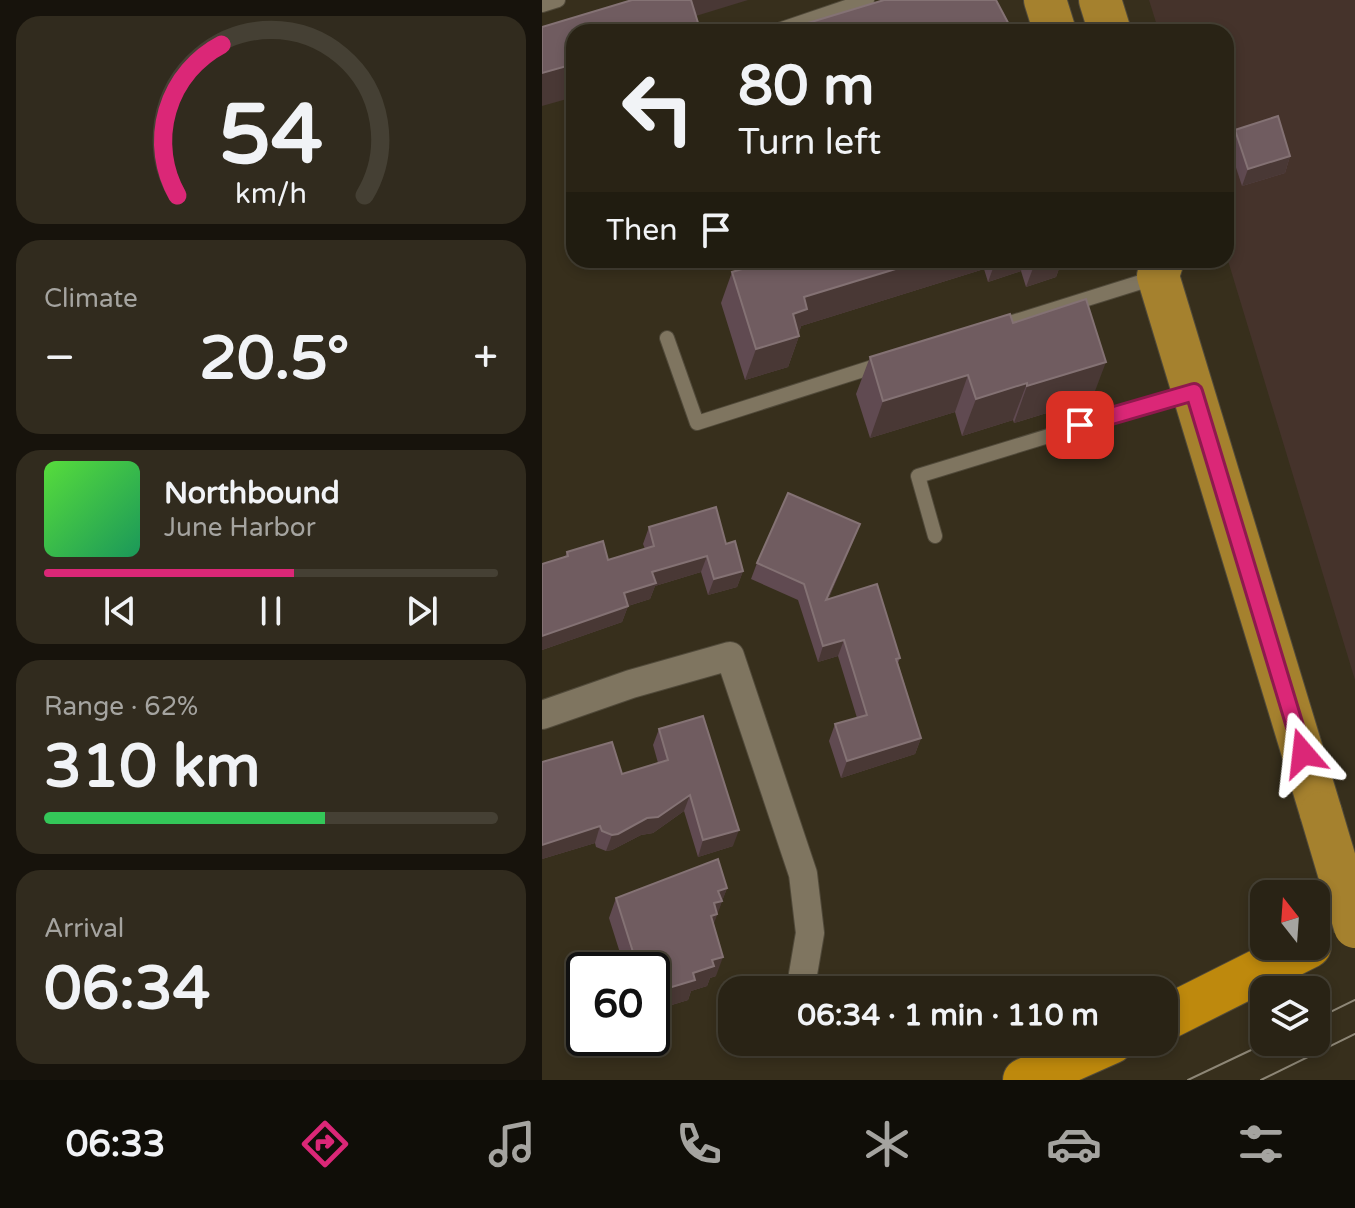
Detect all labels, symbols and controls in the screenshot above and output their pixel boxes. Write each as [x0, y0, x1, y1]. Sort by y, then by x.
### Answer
text: 80 m [738, 53, 874, 120]
icon: left [606, 56, 710, 160]
text: 54 [219, 86, 323, 186]
text: Turn left [738, 121, 881, 164]
text: km/h [235, 177, 307, 211]
icon: arrive [694, 208, 738, 252]
text: Then [606, 212, 678, 249]
text: Climate [44, 283, 138, 314]
text: 20.5° [199, 323, 349, 395]
text: − [44, 332, 75, 385]
text: + [473, 332, 498, 385]
pin [1046, 391, 1114, 459]
icon: arrive [1058, 403, 1102, 447]
text: Northbound [164, 475, 340, 512]
text: June Harbor [164, 512, 316, 543]
icon: previous [98, 589, 142, 633]
icon: pause [249, 589, 293, 633]
icon: next [400, 589, 444, 633]
text: Range · 62% [44, 691, 198, 722]
position arrow [1261, 711, 1345, 795]
text: 310 km [44, 731, 260, 803]
north arrow [1250, 880, 1330, 960]
map controls [1250, 880, 1330, 1056]
text: Arrival [44, 913, 124, 944]
speed limit sign: 60 [566, 952, 670, 1056]
text: 06:34 [44, 953, 210, 1025]
button: layers [1250, 976, 1330, 1056]
text: 06:34 · 1 min · 110 m [797, 997, 1099, 1034]
icon: directions [297, 1116, 353, 1172]
icon: music [484, 1116, 540, 1172]
icon: phone [671, 1116, 727, 1172]
icon: climate [859, 1116, 915, 1172]
icon: car [1046, 1116, 1102, 1172]
icon: filters [1233, 1116, 1289, 1172]
text: 06:33 [66, 1123, 165, 1166]

